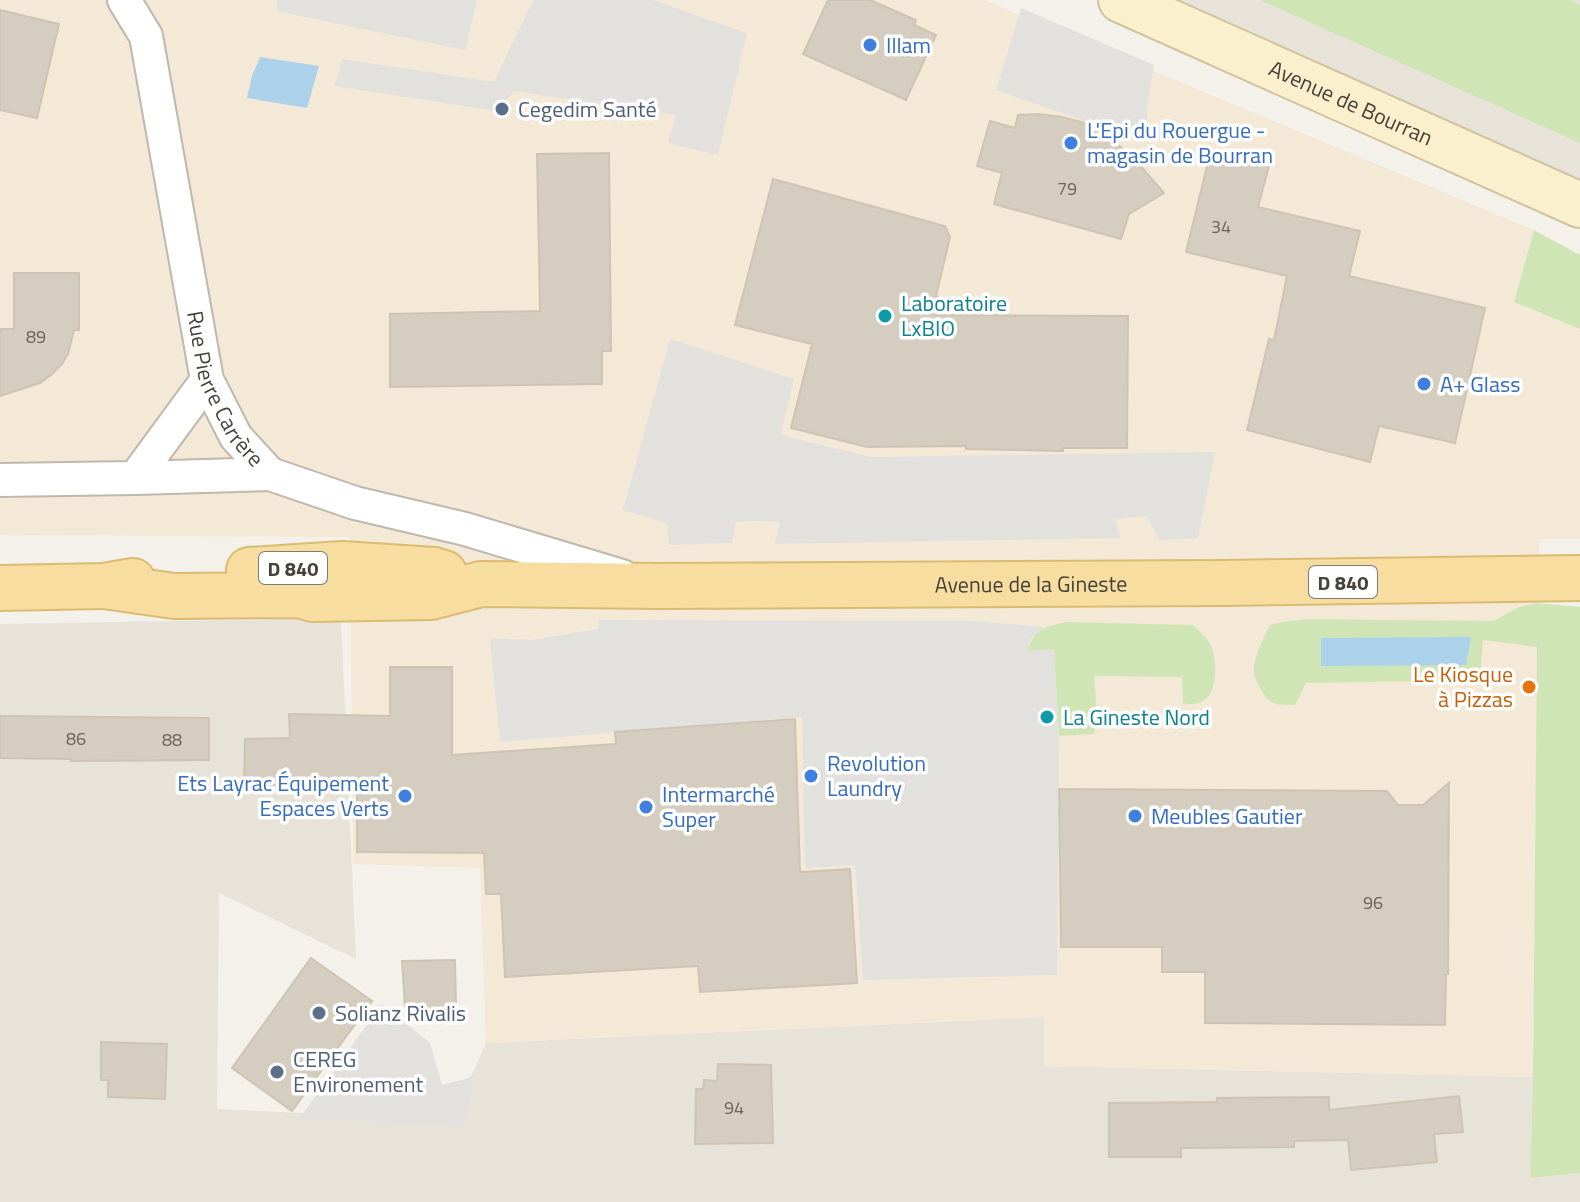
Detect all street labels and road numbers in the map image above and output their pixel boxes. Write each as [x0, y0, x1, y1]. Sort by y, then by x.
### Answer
street label: Avenue de Bourran [1264, 51, 1439, 154]
street label: Rue Pierre Carrère [178, 308, 272, 474]
road number: D 840 [259, 552, 327, 584]
road number: D 840 [1309, 566, 1377, 598]
street label: Avenue de la Gineste [935, 567, 1127, 602]

